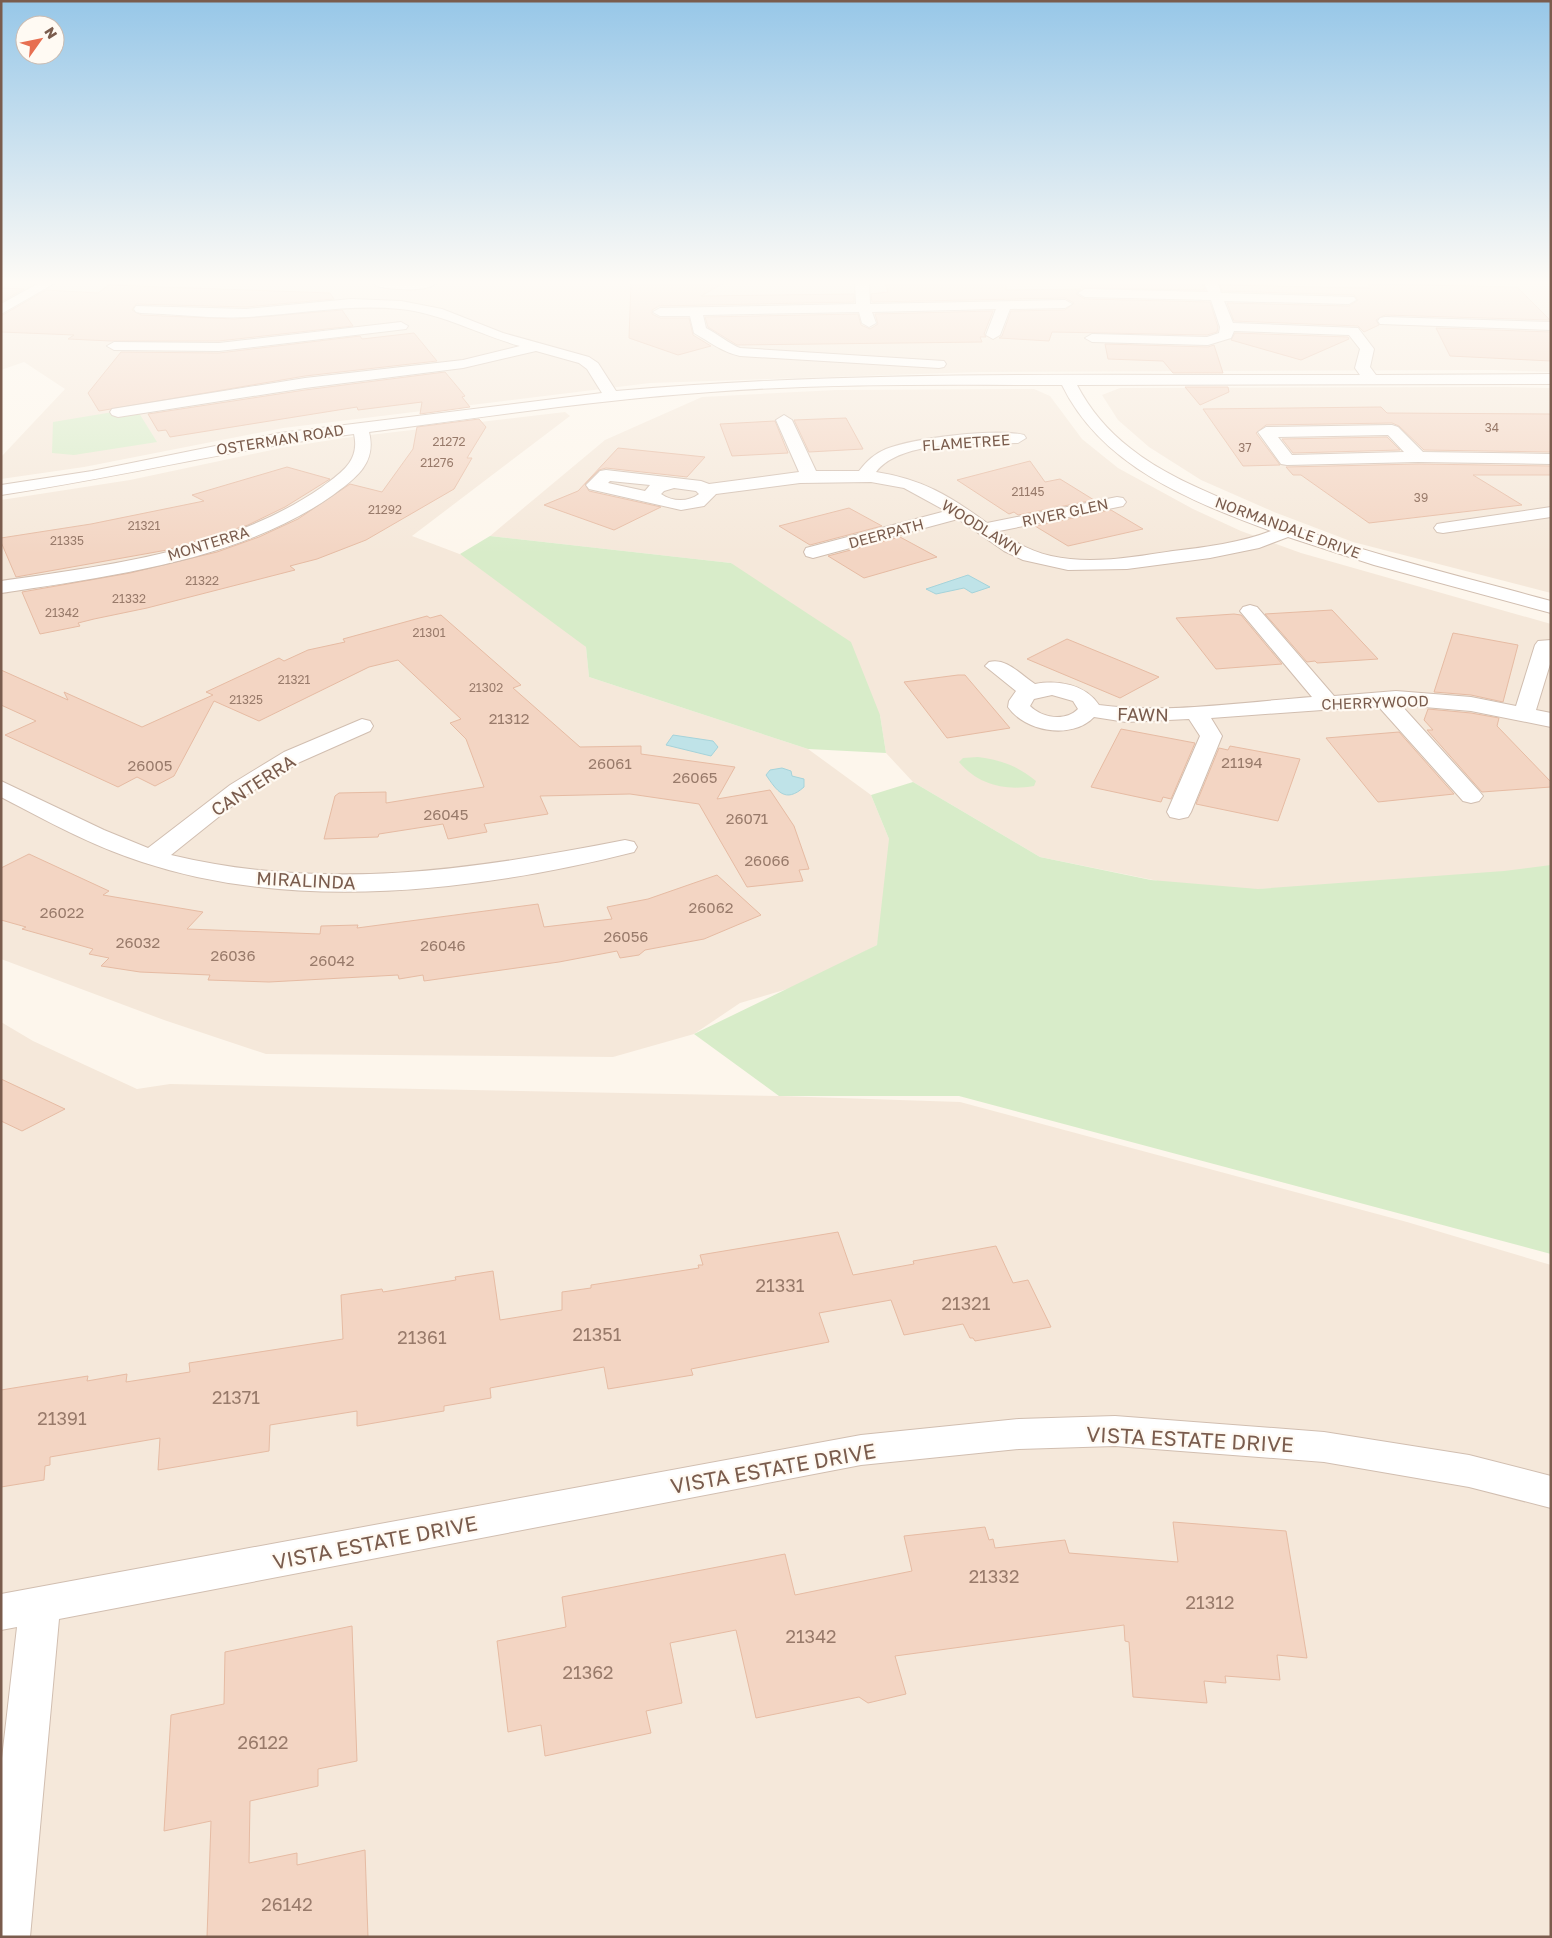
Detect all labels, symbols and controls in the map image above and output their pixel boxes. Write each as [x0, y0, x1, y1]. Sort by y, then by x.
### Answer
north arrow [15, 15, 65, 65]
text: N [41, 24, 61, 42]
street label: OSTERMAN ROAD [215, 420, 345, 458]
house number: 34 [1485, 420, 1499, 435]
street label: FLAMETREE [921, 430, 1011, 454]
house number: 21272 [432, 434, 466, 449]
house number: 37 [1238, 440, 1252, 455]
house number: 21276 [420, 455, 454, 470]
house number: 21145 [1012, 484, 1044, 499]
house number: 39 [1414, 490, 1428, 505]
street label: NORMANDALE DRIVE [1213, 492, 1363, 562]
street label: RIVER GLEN [1020, 494, 1110, 530]
street label: WOODLAWN [939, 495, 1025, 559]
house number: 21292 [368, 502, 402, 517]
street label: DEERPATH [846, 514, 926, 552]
house number: 21321 [128, 518, 160, 533]
street label: MONTERRA [165, 522, 251, 564]
house number: 21335 [50, 533, 84, 548]
house number: 21322 [185, 573, 219, 588]
house number: 21332 [112, 591, 146, 606]
house number: 21342 [45, 605, 79, 620]
house number: 21301 [412, 625, 446, 640]
house number: 21321 [278, 672, 310, 687]
house number: 21302 [469, 680, 503, 695]
street label: CHERRYWOOD [1321, 691, 1429, 713]
house number: 21325 [229, 692, 263, 707]
street label: FAWN [1117, 703, 1169, 725]
house number: 21312 [489, 709, 529, 727]
street label: CANTERRA [207, 750, 299, 820]
house number: 21194 [1221, 753, 1263, 771]
house number: 26061 [588, 754, 632, 772]
house number: 26005 [127, 756, 173, 774]
house number: 26065 [673, 768, 717, 786]
house number: 26045 [424, 805, 468, 823]
house number: 26071 [726, 809, 768, 827]
house number: 26066 [744, 851, 790, 869]
street label: MIRALINDA [256, 866, 356, 894]
house number: 26062 [689, 898, 733, 916]
house number: 26022 [40, 903, 84, 921]
house number: 26056 [604, 927, 648, 945]
house number: 26032 [116, 933, 160, 951]
house number: 26046 [420, 936, 466, 954]
house number: 26036 [211, 946, 255, 964]
house number: 26042 [310, 951, 354, 969]
house number: 21331 [756, 1274, 805, 1296]
house number: 21321 [942, 1292, 991, 1314]
house number: 21351 [573, 1323, 622, 1345]
house number: 21361 [397, 1326, 447, 1348]
house number: 21371 [212, 1386, 260, 1408]
house number: 21391 [37, 1407, 87, 1429]
street label: VISTA ESTATE DRIVE [1086, 1421, 1294, 1457]
street label: VISTA ESTATE DRIVE [668, 1437, 878, 1499]
street label: VISTA ESTATE DRIVE [270, 1509, 480, 1575]
house number: 21332 [969, 1565, 1019, 1587]
house number: 21312 [1186, 1591, 1234, 1613]
house number: 21342 [785, 1625, 837, 1647]
house number: 21362 [562, 1661, 614, 1683]
house number: 26122 [238, 1731, 288, 1753]
house number: 26142 [261, 1893, 313, 1915]

